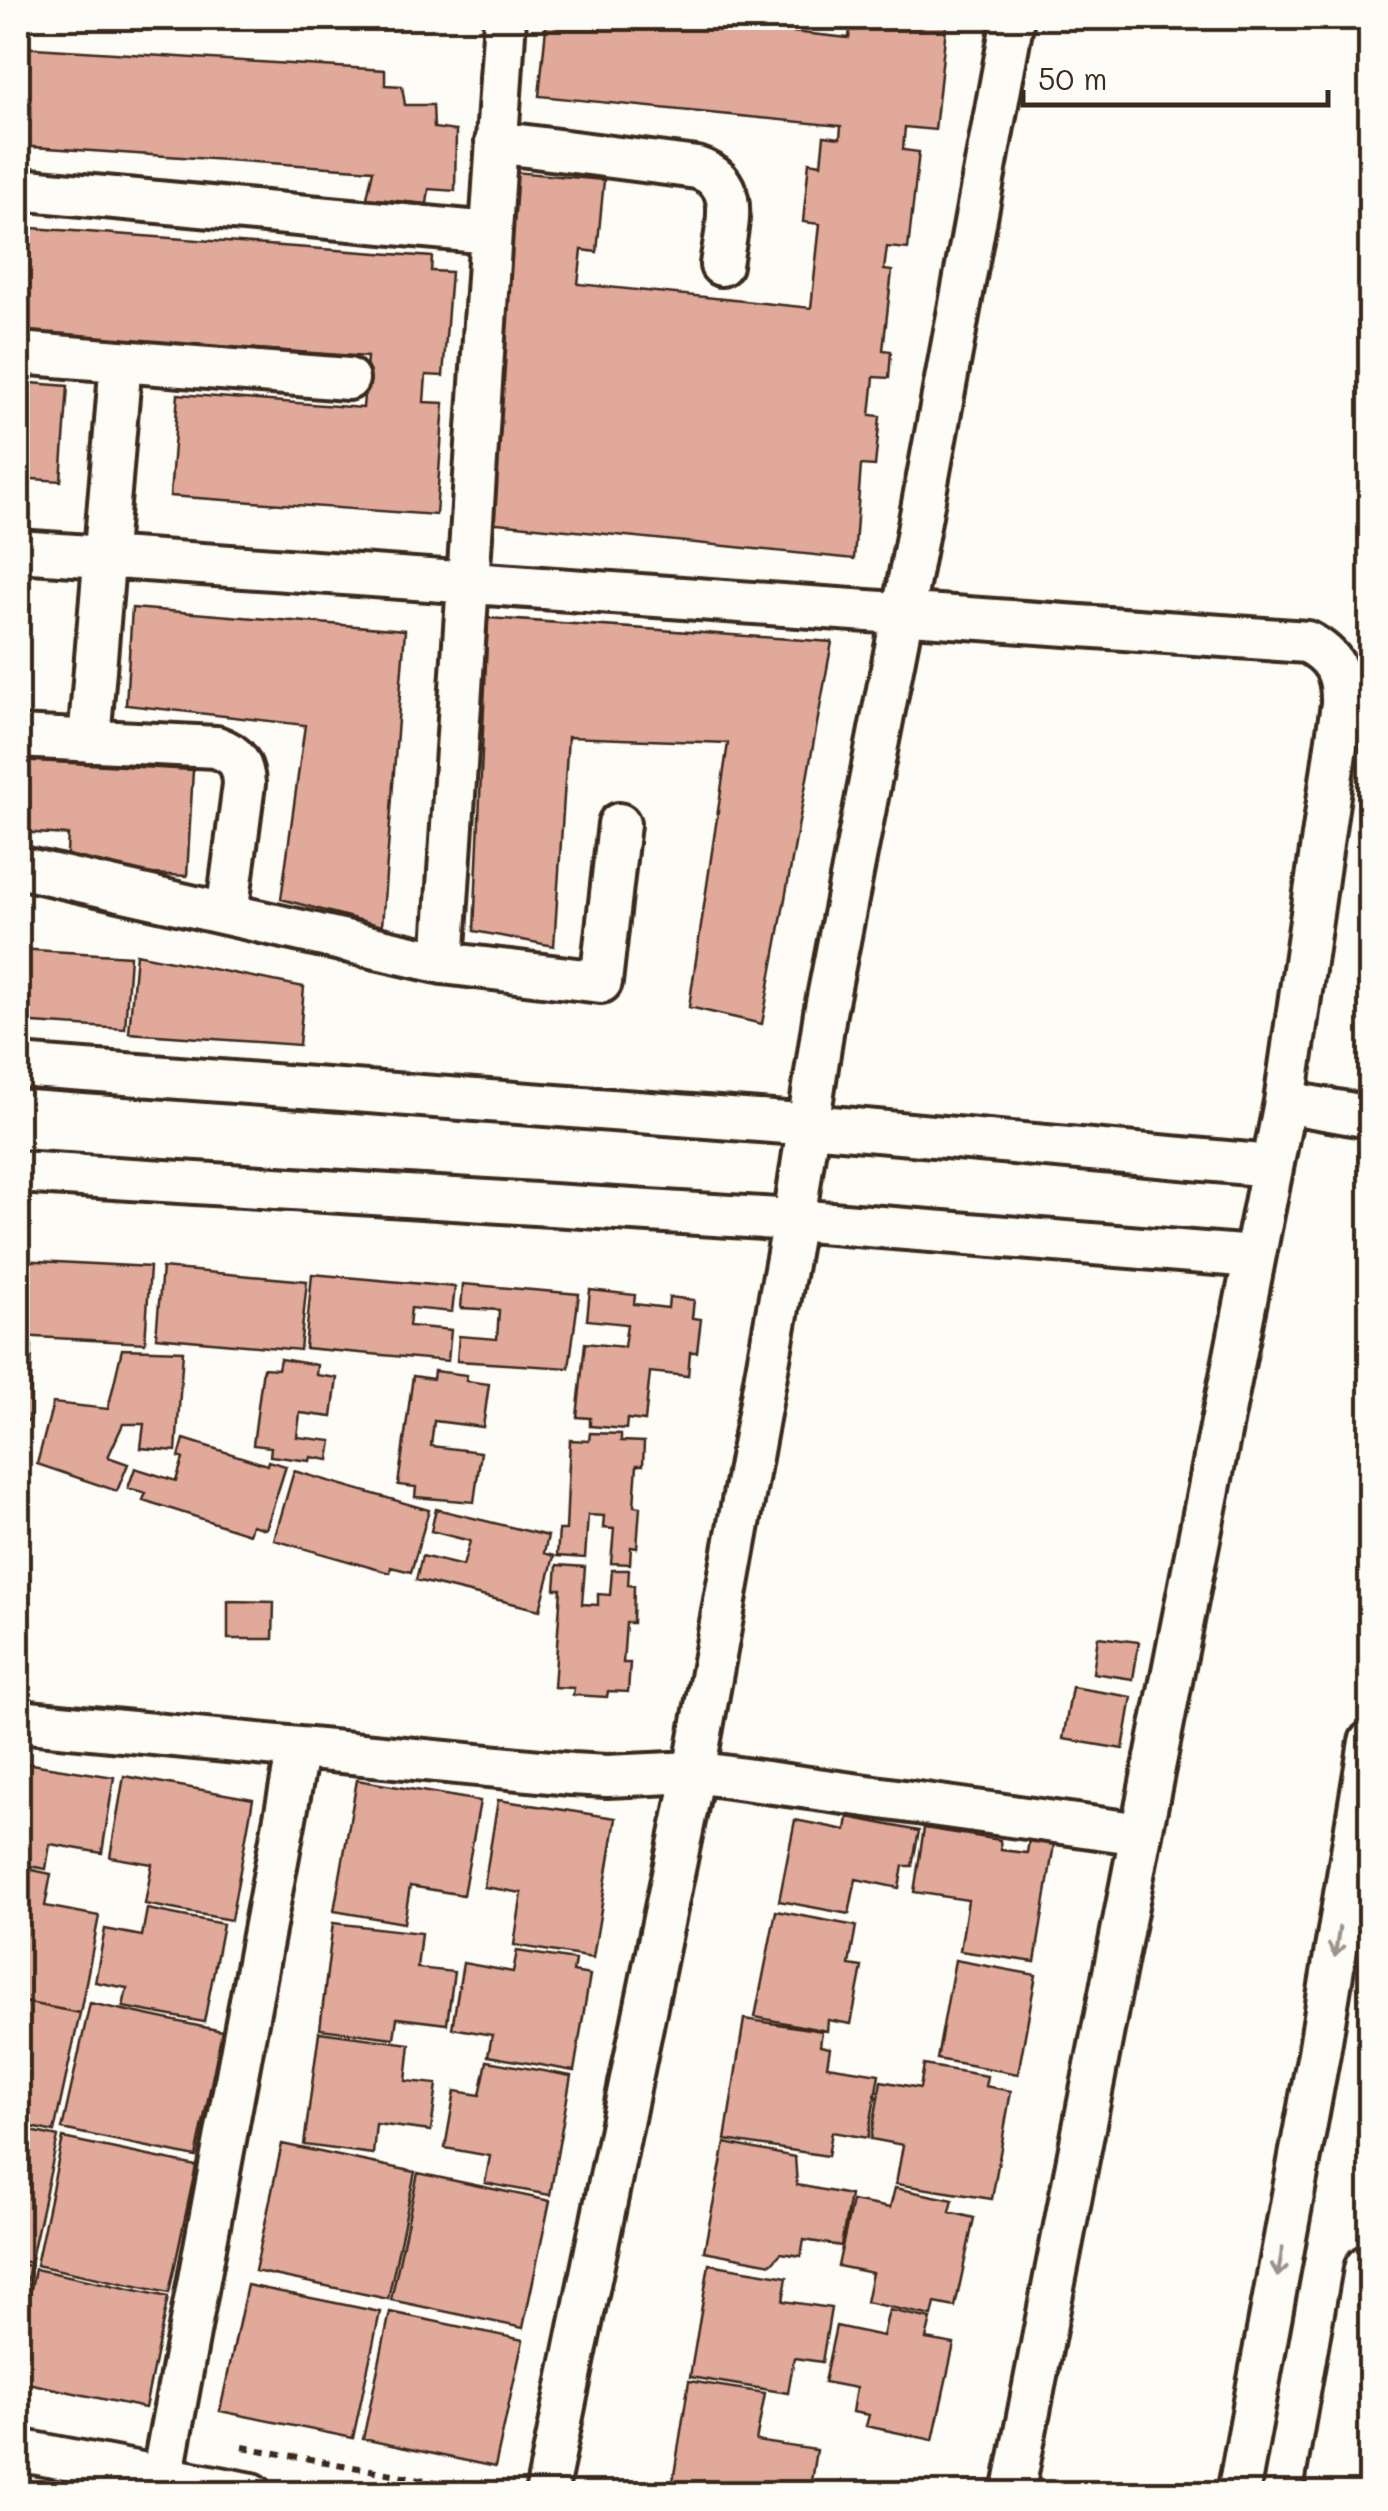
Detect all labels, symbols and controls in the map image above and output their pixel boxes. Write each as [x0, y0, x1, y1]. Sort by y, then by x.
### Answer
scale bar [1023, 45, 1328, 107]
text: 50 m [1038, 58, 1108, 98]
one-way arrow [1327, 1925, 1346, 1958]
one-way arrow [1270, 2245, 1289, 2278]

